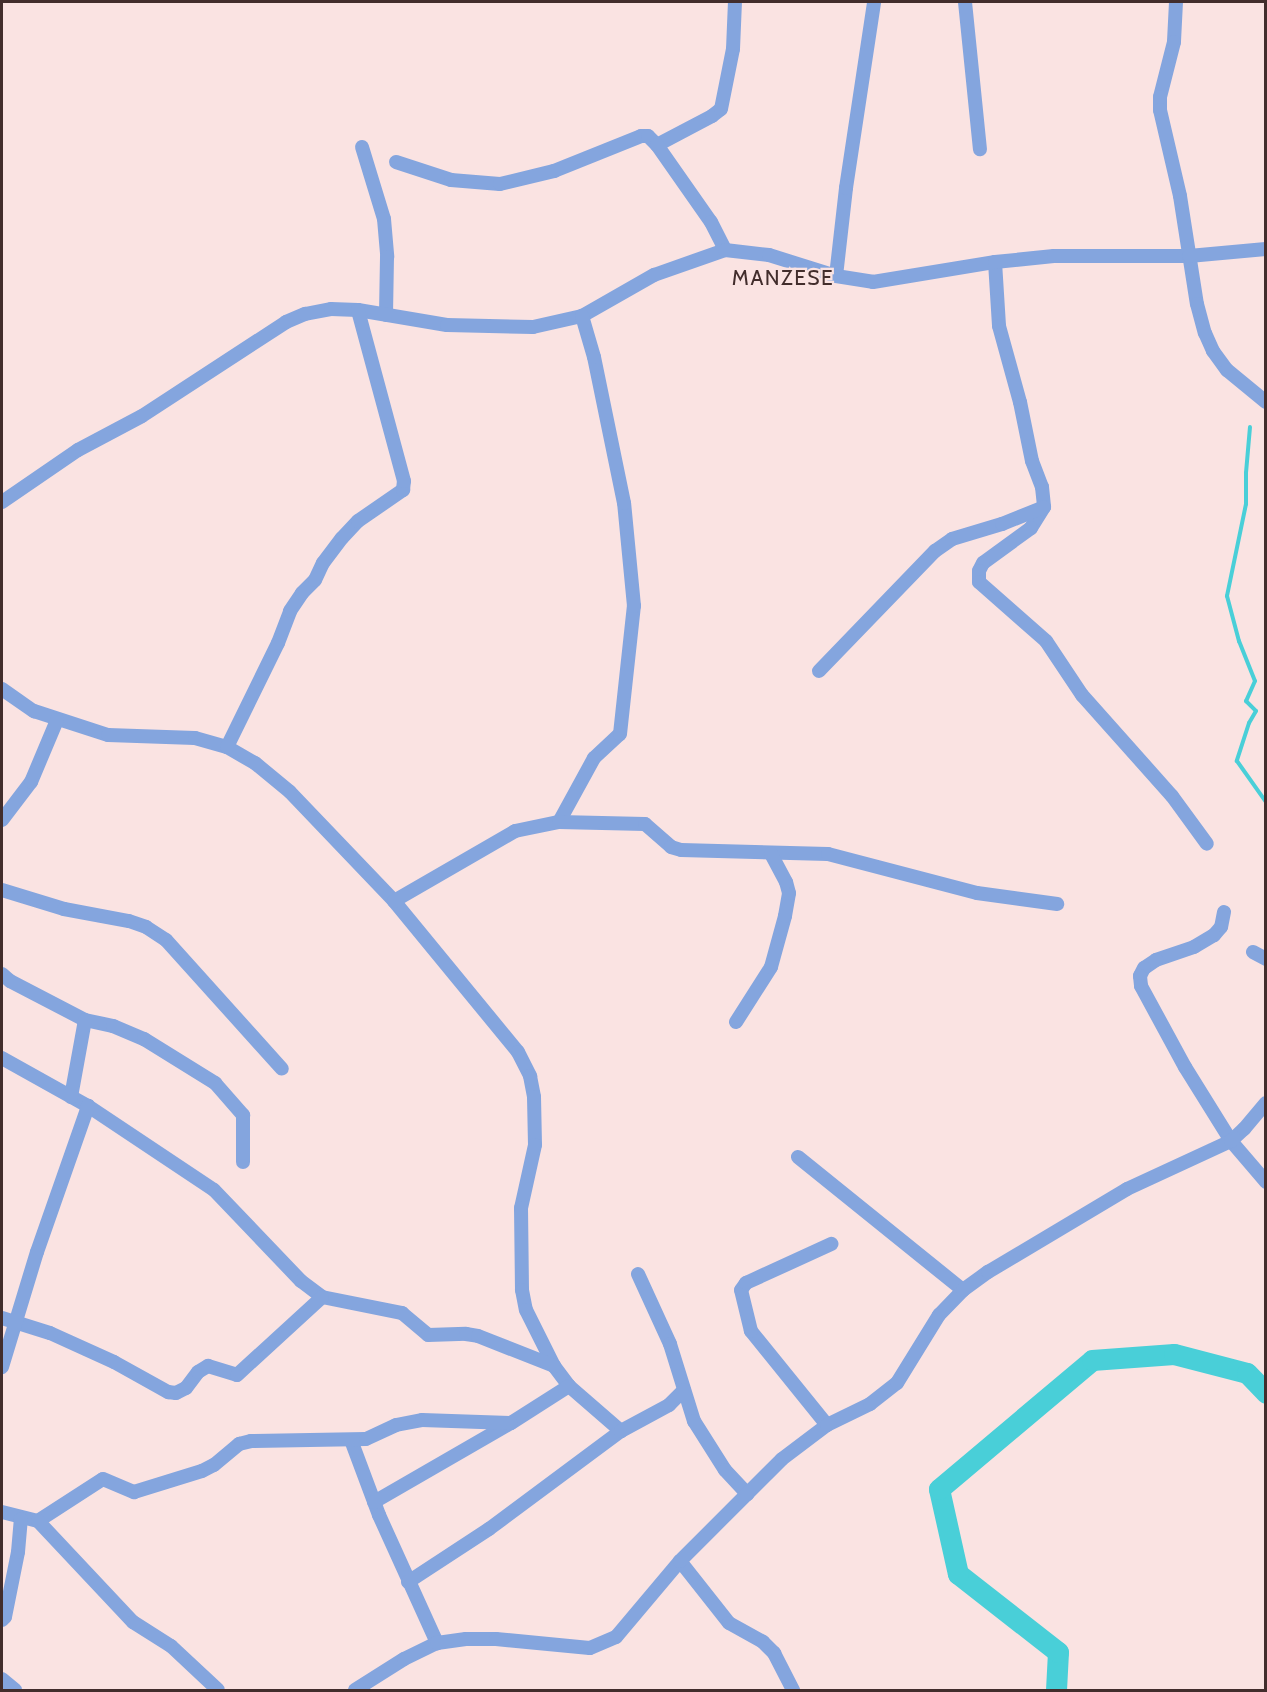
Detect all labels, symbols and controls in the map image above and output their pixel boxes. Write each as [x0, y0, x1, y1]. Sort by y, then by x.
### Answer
district label: MANZESE [732, 265, 834, 291]

